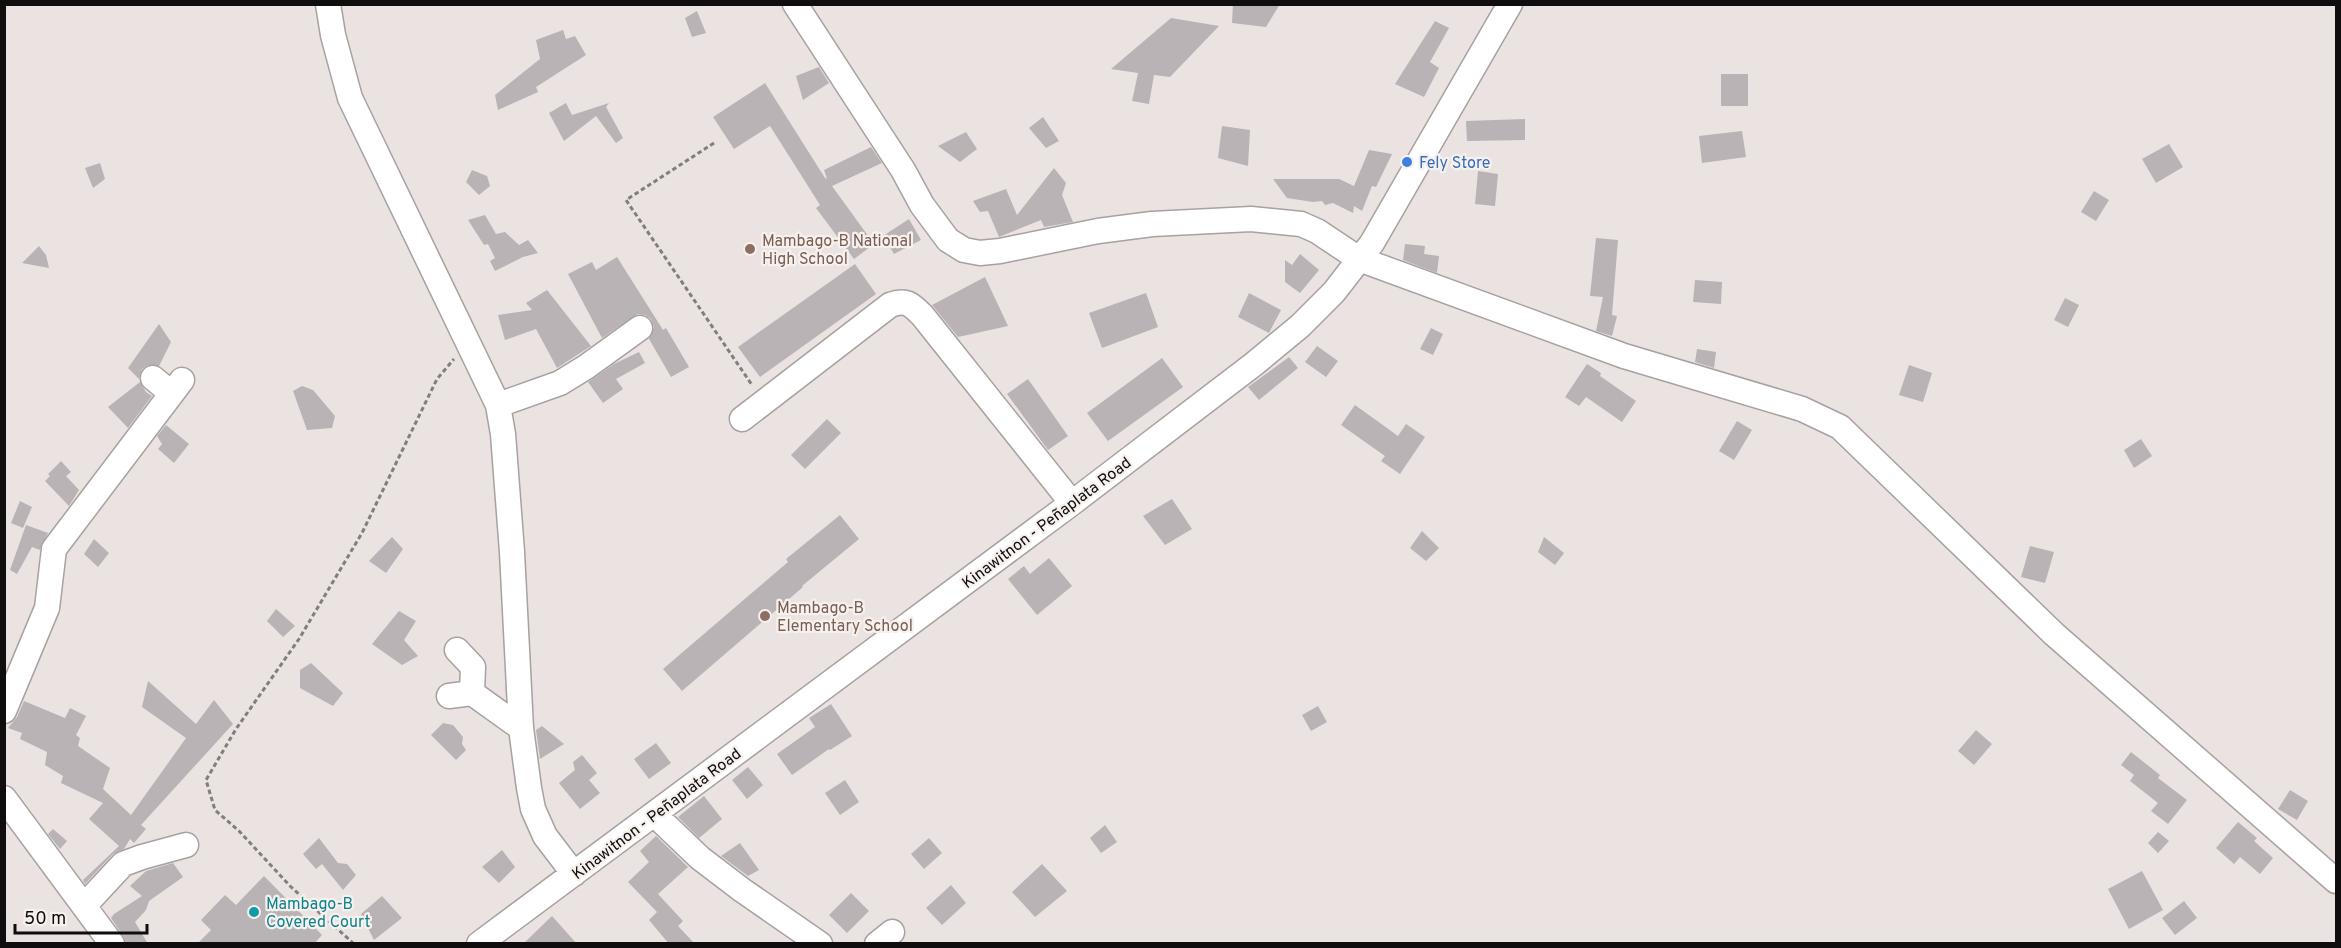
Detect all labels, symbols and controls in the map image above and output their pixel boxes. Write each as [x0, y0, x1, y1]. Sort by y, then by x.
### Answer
place label: Fely Store [1419, 154, 1490, 174]
marker: Fely Store [1400, 155, 1414, 169]
place label: Mambago-B National High School [762, 232, 912, 270]
marker: Mambago-B National High School [743, 242, 757, 256]
street label: Kinawitnon - Peñaplata Road [959, 453, 1136, 594]
place label: Mambago-B Elementary School [777, 599, 913, 637]
marker: Mambago-B Elementary School [758, 609, 772, 623]
street label: Kinawitnon - Peñaplata Road [569, 744, 746, 885]
place label: Mambago-B Covered Court [266, 895, 371, 933]
scale bar [15, 897, 147, 935]
marker: Mambago-B Covered Court [247, 905, 261, 919]
text: 50 m [24, 908, 66, 931]

